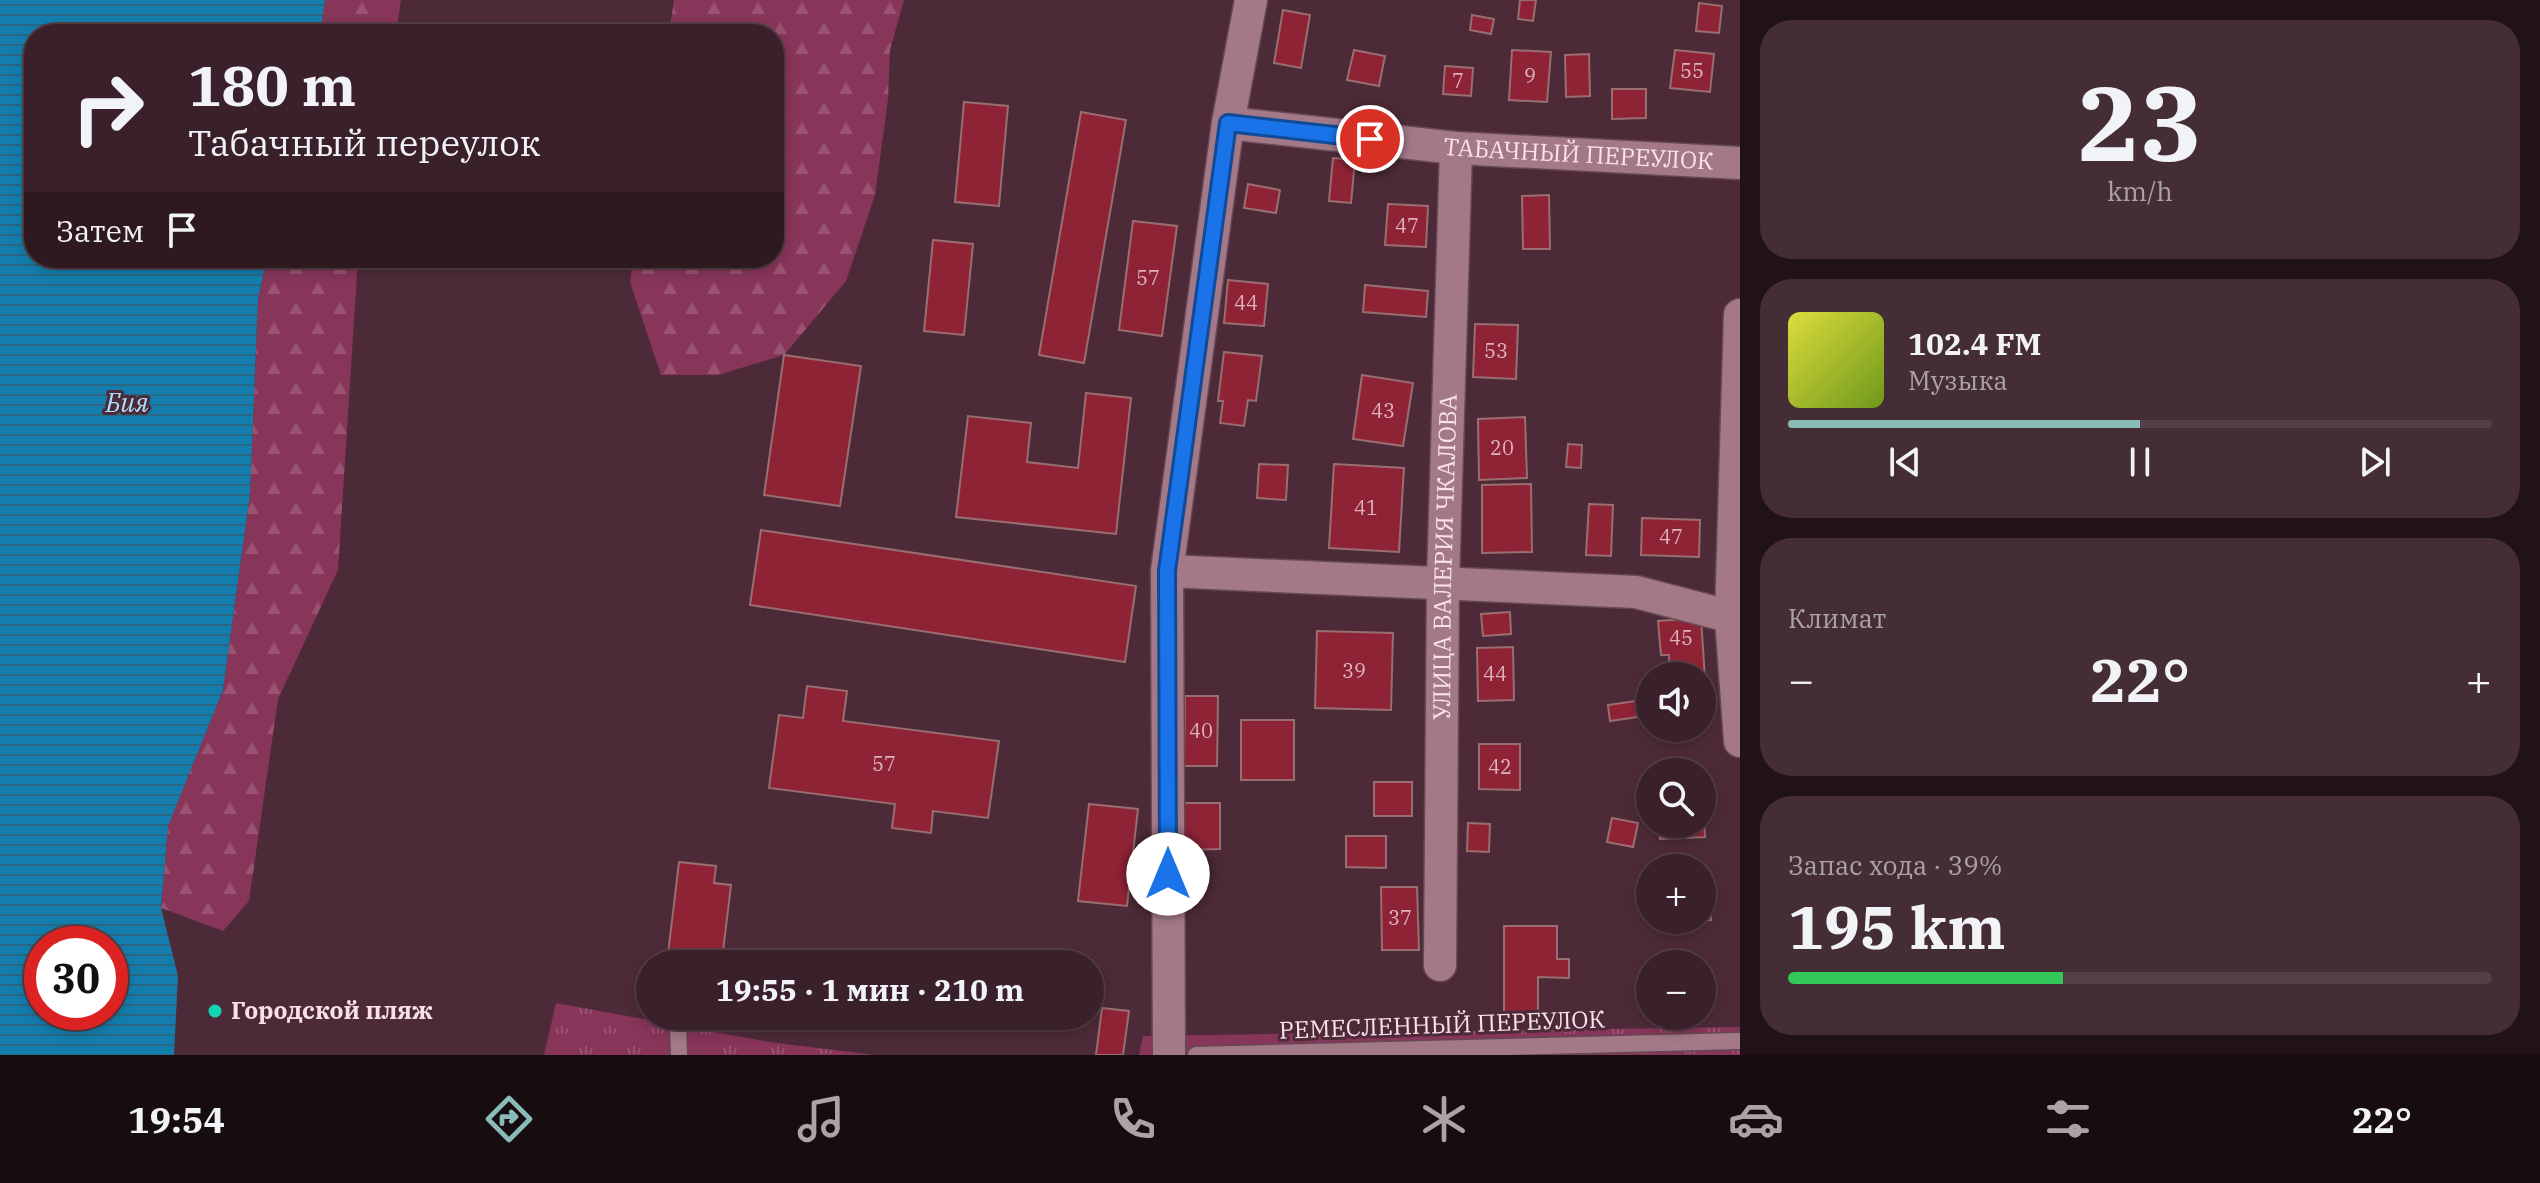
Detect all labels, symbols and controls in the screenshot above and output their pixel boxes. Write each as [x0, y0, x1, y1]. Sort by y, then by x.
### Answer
text: 180 m [188, 49, 356, 121]
text: 23 [2078, 54, 2202, 190]
icon: right [56, 56, 160, 160]
house number: 55 [1680, 57, 1704, 84]
house number: 9 [1524, 62, 1536, 89]
house number: 7 [1452, 67, 1464, 94]
pin [1336, 105, 1404, 173]
icon: arrive [1348, 117, 1392, 161]
text: Табачный переулок [188, 119, 541, 166]
street label: ТАБАЧНЫЙ ПЕРЕУЛОК [1442, 130, 1715, 177]
text: km/h [2107, 174, 2173, 208]
icon: arrive [160, 208, 204, 252]
text: Затем [56, 211, 144, 250]
house number: 47 [1395, 212, 1419, 239]
house number: 57 [1136, 264, 1160, 291]
house number: 44 [1234, 289, 1258, 316]
text: 102.4 FM [1908, 324, 2041, 363]
house number: 53 [1484, 337, 1508, 364]
text: Музыка [1908, 363, 2008, 397]
water label: Бия [104, 385, 149, 419]
street label: УЛИЦА ВАЛЕРИЯ ЧКАЛОВА [1425, 393, 1464, 720]
house number: 43 [1371, 397, 1395, 424]
house number: 20 [1490, 434, 1514, 461]
icon: previous [1883, 440, 1927, 484]
icon: pause [2118, 440, 2162, 484]
icon: next [2353, 440, 2397, 484]
house number: 41 [1354, 494, 1378, 521]
house number: 47 [1659, 523, 1683, 550]
text: Климат [1788, 601, 1886, 635]
house number: 45 [1669, 624, 1693, 651]
text: 22° [2090, 640, 2190, 719]
text: − [1788, 651, 1814, 708]
text: + [2466, 651, 2492, 708]
house number: 39 [1342, 657, 1366, 684]
house number: 44 [1483, 660, 1507, 687]
map controls [1636, 662, 1716, 1030]
button: sound [1636, 662, 1716, 742]
house number: 40 [1189, 717, 1213, 744]
house number: 57 [872, 750, 896, 777]
house number: 42 [1488, 753, 1512, 780]
button: search [1636, 758, 1716, 838]
position arrow [1126, 832, 1210, 916]
text: Запас хода · 39% [1788, 848, 2003, 882]
button: + [1636, 854, 1716, 934]
text: 195 km [1788, 887, 2006, 966]
house number: 37 [1388, 904, 1412, 931]
speed limit sign: 30 [24, 926, 128, 1030]
button: − [1636, 950, 1716, 1030]
text: 19:55 · 1 мин · 210 m [716, 970, 1024, 1009]
place label: Городской пляж [231, 994, 433, 1026]
marker: Городской пляж [206, 1002, 224, 1020]
street label: РЕМЕСЛЕННЫЙ ПЕРЕУЛОК [1278, 1002, 1606, 1046]
icon: directions [481, 1091, 537, 1147]
icon: music [793, 1091, 849, 1147]
icon: phone [1105, 1091, 1161, 1147]
icon: climate [1416, 1091, 1472, 1147]
icon: car [1728, 1091, 1784, 1147]
icon: filters [2040, 1091, 2096, 1147]
text: 19:54 [128, 1096, 225, 1143]
text: 22° [2352, 1096, 2412, 1143]

